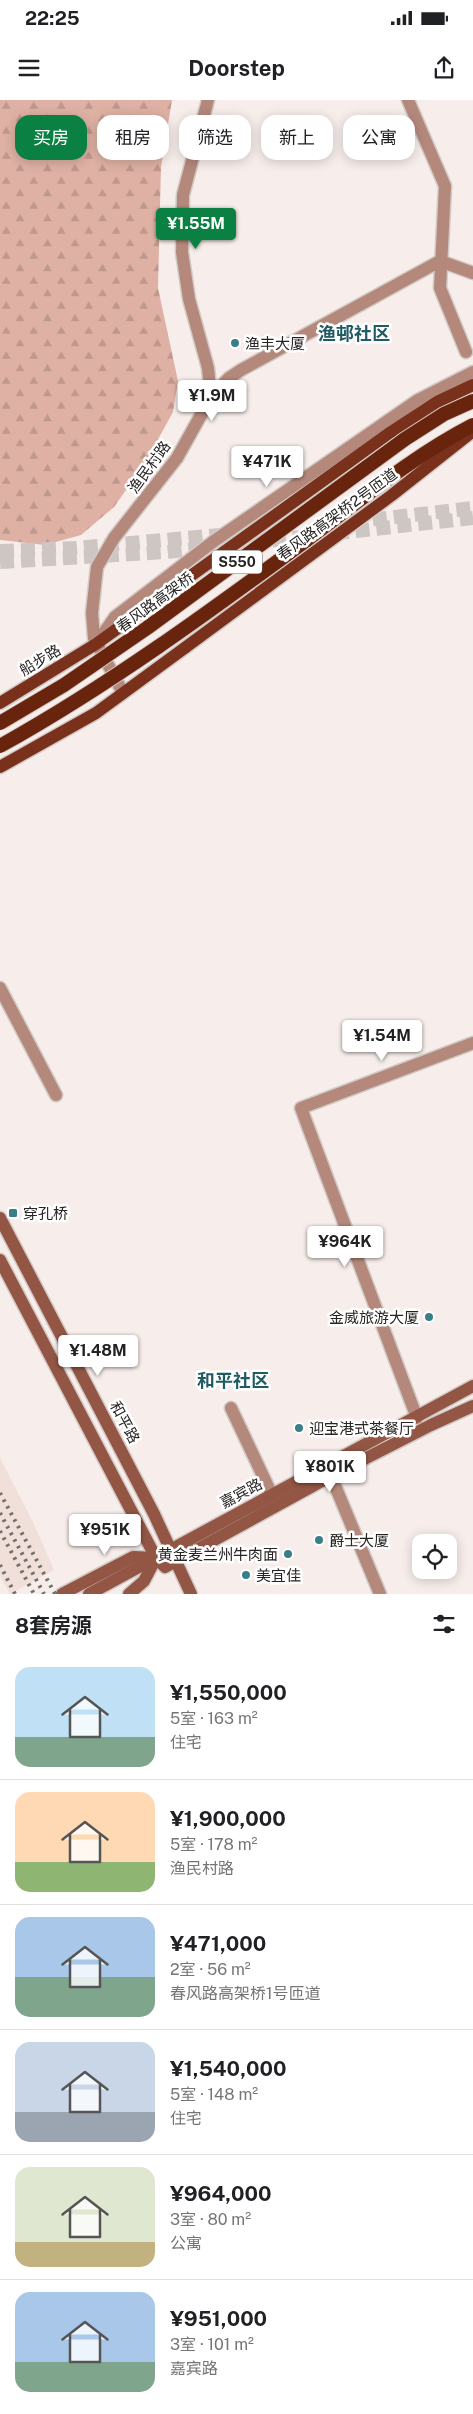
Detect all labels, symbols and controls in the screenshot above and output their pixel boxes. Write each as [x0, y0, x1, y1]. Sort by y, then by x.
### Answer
text: 22:25 [25, 7, 80, 29]
icon: menu [15, 54, 43, 82]
icon: share [430, 54, 458, 82]
text: Doorstep [188, 55, 285, 81]
chip: 买房 [15, 115, 87, 160]
chip: 租房 [97, 115, 169, 160]
chip: 筛选 [179, 115, 251, 160]
chip: 新上 [261, 115, 333, 160]
chip: 公寓 [343, 115, 415, 160]
pin: ¥1.55M [155, 208, 237, 250]
text: ¥1.55M [167, 214, 225, 233]
district label: 渔邨社区 [318, 323, 390, 344]
place label: 渔丰大厦 [245, 335, 305, 352]
marker: 渔丰大厦 [229, 337, 241, 349]
pin: ¥1.9M [177, 380, 247, 422]
text: ¥1.9M [189, 386, 235, 405]
street label: 渔民村路 [124, 438, 174, 496]
pin: ¥471K [232, 446, 302, 488]
text: ¥471K [242, 452, 292, 471]
street label: 春风路高架桥2号匝道 [274, 465, 400, 563]
road number: S550 [212, 551, 262, 574]
street label: 春风路高架桥 [114, 569, 196, 635]
street label: 船步路 [16, 641, 64, 679]
pin: ¥1.54M [341, 1020, 423, 1062]
text: ¥1.54M [353, 1026, 411, 1045]
place label: 穿孔桥 [23, 1205, 68, 1222]
marker: 穿孔桥 [7, 1207, 19, 1219]
pin: ¥964K [310, 1226, 380, 1268]
text: ¥964K [318, 1232, 372, 1251]
place label: 金威旅游大厦 [329, 1309, 419, 1326]
marker: 金威旅游大厦 [423, 1311, 435, 1323]
pin: ¥1.48M [57, 1334, 139, 1377]
text: ¥1.48M [69, 1341, 127, 1360]
district label: 和平社区 [197, 1370, 269, 1391]
street label: 和平路 [107, 1398, 143, 1446]
place label: 迎宝港式茶餐厅 [309, 1420, 414, 1437]
marker: 迎宝港式茶餐厅 [293, 1422, 305, 1434]
pin: ¥801K [295, 1450, 365, 1493]
text: ¥801K [305, 1457, 355, 1476]
street label: 嘉宾路 [217, 1475, 265, 1511]
pin: ¥951K [70, 1514, 140, 1556]
text: ¥951K [80, 1520, 130, 1539]
place label: 爵士大厦 [329, 1532, 389, 1549]
marker: 爵士大厦 [313, 1534, 325, 1546]
map controls [412, 1534, 457, 1579]
button: locate [412, 1534, 457, 1579]
place label: 黄金麦兰州牛肉面 [158, 1546, 278, 1563]
marker: 黄金麦兰州牛肉面 [282, 1548, 294, 1560]
place label: 美宜佳 [256, 1567, 301, 1584]
marker: 美宜佳 [240, 1569, 252, 1581]
icon: filters [430, 1610, 458, 1638]
text: 8套房源 [15, 1613, 92, 1638]
text: ¥1,550,000 [170, 1680, 287, 1705]
icon: home [55, 1687, 115, 1747]
text: 5室 · 163 m² [170, 1709, 258, 1728]
text: 住宅 [170, 1733, 202, 1752]
text: ¥1,900,000 [170, 1806, 286, 1831]
icon: home [55, 1812, 115, 1872]
text: 5室 · 178 m² [170, 1835, 257, 1854]
text: 渔民村路 [170, 1859, 234, 1878]
text: ¥471,000 [170, 1931, 266, 1956]
icon: home [55, 1937, 115, 1997]
text: 2室 · 56 m² [170, 1960, 251, 1979]
text: 春风路高架桥1号匝道 [170, 1984, 321, 2003]
text: ¥1,540,000 [170, 2056, 286, 2081]
icon: home [55, 2062, 115, 2122]
text: 5室 · 148 m² [170, 2085, 258, 2104]
text: 住宅 [170, 2109, 202, 2128]
text: ¥964,000 [170, 2181, 271, 2206]
icon: home [55, 2187, 115, 2247]
text: 3室 · 80 m² [170, 2210, 251, 2229]
text: 公寓 [170, 2234, 202, 2253]
text: ¥951,000 [170, 2306, 267, 2331]
icon: home [55, 2312, 115, 2372]
text: 3室 · 101 m² [170, 2335, 254, 2354]
text: 嘉宾路 [170, 2359, 218, 2378]

